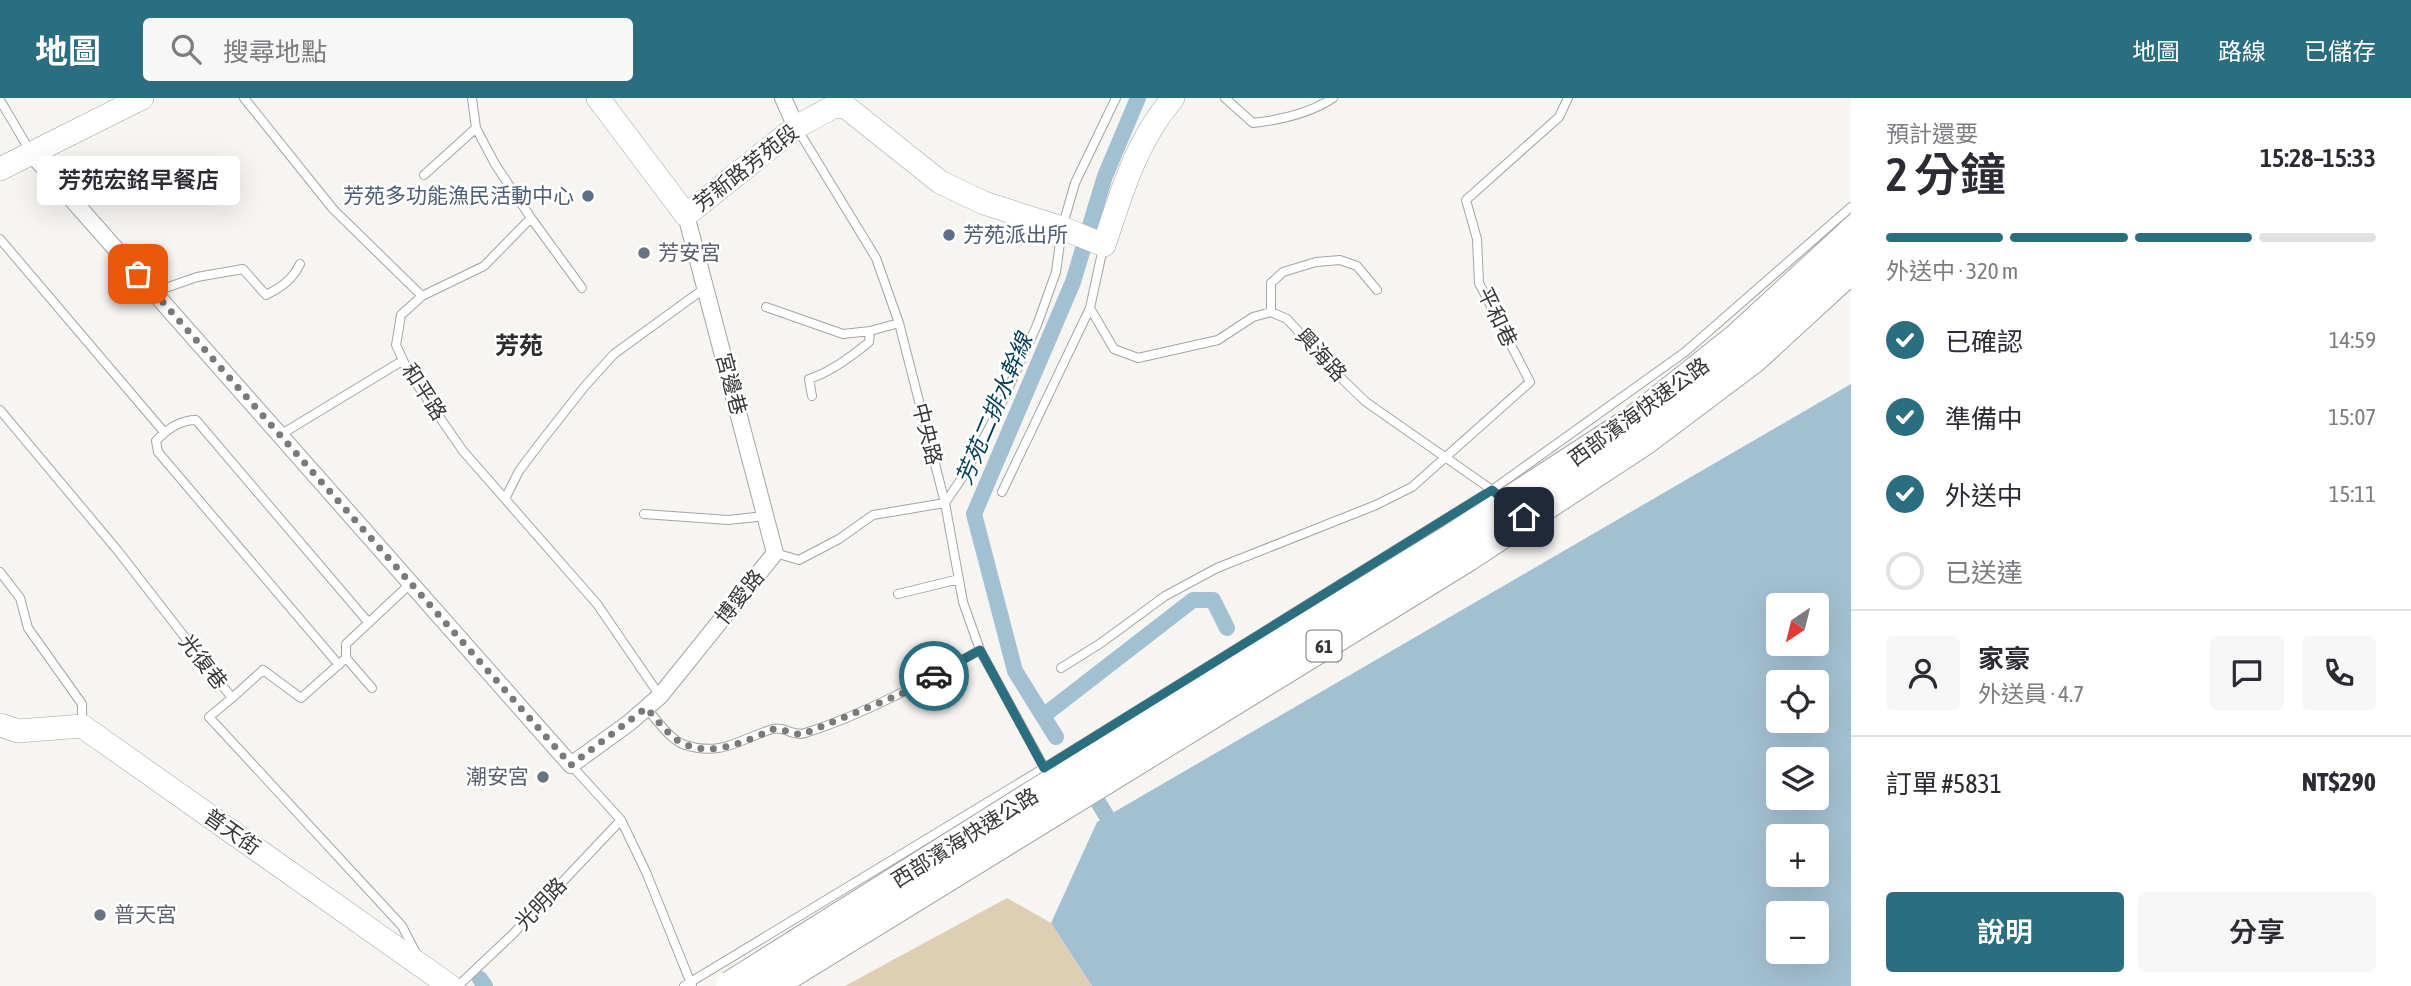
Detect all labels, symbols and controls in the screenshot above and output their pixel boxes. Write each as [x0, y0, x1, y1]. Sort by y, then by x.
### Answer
search box [143, 18, 633, 81]
icon: search [167, 30, 205, 68]
text: 地圖 [35, 32, 101, 70]
text: 搜尋地點 [223, 37, 327, 67]
text: 地圖 [2132, 38, 2180, 65]
text: 路線 [2218, 38, 2266, 65]
text: 已儲存 [2304, 38, 2376, 65]
street label: 芳新路芳苑段 [688, 119, 802, 215]
text: 預計還要 [1886, 121, 1978, 147]
text: 15:28–15:33 [2260, 143, 2376, 173]
text: 2 分鐘 [1886, 148, 2006, 201]
callout: 芳苑宏銘早餐店 [37, 155, 240, 204]
text: 芳苑宏銘早餐店 [58, 167, 219, 193]
place label: 芳苑多功能漁民活動中心 [343, 183, 574, 207]
marker: 芳苑多功能漁民活動中心 [580, 188, 596, 204]
place label: 芳苑派出所 [963, 222, 1068, 246]
marker: 芳苑派出所 [941, 227, 957, 243]
place label: 芳安宮 [658, 240, 721, 264]
pin [108, 244, 168, 304]
marker: 芳安宮 [636, 245, 652, 261]
icon: bag [119, 255, 157, 293]
text: 外送中 · 320 m [1886, 258, 2018, 284]
street label: 平和巷 [1473, 283, 1522, 350]
icon: check [1886, 321, 1924, 359]
street label: 興海路 [1291, 323, 1352, 386]
water label: 芳苑二排水幹線 [951, 327, 1039, 488]
text: 已確認 [1945, 327, 2023, 357]
text: 14:59 [2329, 327, 2376, 353]
district label: 芳苑 [495, 332, 543, 359]
street label: 宮邊巷 [712, 350, 752, 417]
street label: 西部濱海快速公路 [1563, 352, 1713, 470]
street label: 和平路 [398, 359, 452, 424]
icon: check [1886, 398, 1924, 436]
street label: 中央路 [909, 400, 947, 467]
text: 準備中 [1945, 404, 2023, 434]
text: 15:07 [2328, 404, 2376, 430]
icon: check [1886, 475, 1924, 513]
text: 外送中 [1945, 481, 2023, 511]
text: 15:11 [2329, 481, 2376, 507]
pin [1494, 487, 1554, 547]
icon: home [1505, 498, 1543, 536]
text: 已送達 [1945, 558, 2023, 588]
street label: 博愛路 [710, 564, 768, 628]
north arrow [1766, 593, 1829, 656]
map controls [1766, 593, 1829, 964]
street label: 光復巷 [175, 629, 233, 694]
road number: 61 [1306, 631, 1342, 662]
button: person [1886, 636, 1960, 710]
button: chat [2210, 636, 2284, 710]
button: phone [2302, 636, 2376, 710]
courier [899, 641, 969, 711]
text: 家豪 [1978, 644, 2030, 674]
icon: car [915, 657, 953, 695]
button: locate [1766, 670, 1829, 733]
text: 外送員 · 4.7 [1978, 681, 2084, 707]
button: layers [1766, 747, 1829, 810]
place label: 潮安宮 [466, 764, 529, 788]
text: NT$290 [2302, 767, 2376, 797]
marker: 潮安宮 [535, 769, 551, 785]
text: 訂單 #5831 [1886, 769, 2002, 799]
street label: 西部濱海快速公路 [887, 782, 1042, 892]
street label: 普天街 [200, 803, 265, 859]
button: + [1766, 824, 1829, 887]
street label: 光明路 [510, 872, 571, 934]
button: 說明 [1886, 892, 2124, 972]
button: 分享 [2138, 892, 2376, 972]
button: − [1766, 901, 1829, 964]
place label: 普天宮 [114, 902, 177, 926]
marker: 普天宮 [92, 907, 108, 923]

